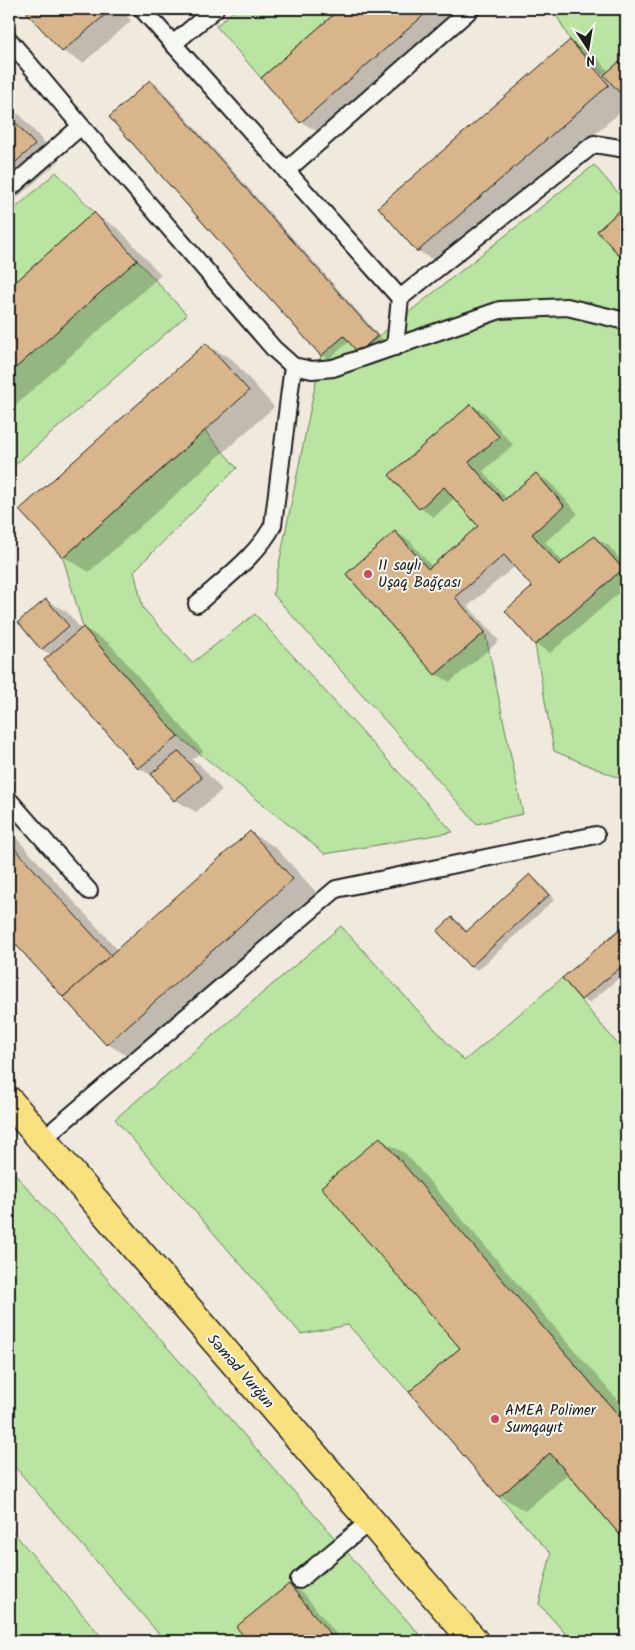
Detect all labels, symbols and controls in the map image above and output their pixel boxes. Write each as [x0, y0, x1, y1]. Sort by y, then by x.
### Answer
north arrow [562, 22, 612, 72]
text: N [584, 48, 597, 71]
place label: 11 saylı Uşaq Bağçası [378, 554, 461, 595]
marker: 11 saylı Uşaq Bağçası [362, 568, 374, 580]
street label: Səməd Vurğun [201, 1329, 280, 1414]
place label: AMEA Polimer Sumqayıt [505, 1399, 597, 1440]
marker: AMEA Polimer Sumqayıt [489, 1413, 501, 1425]

